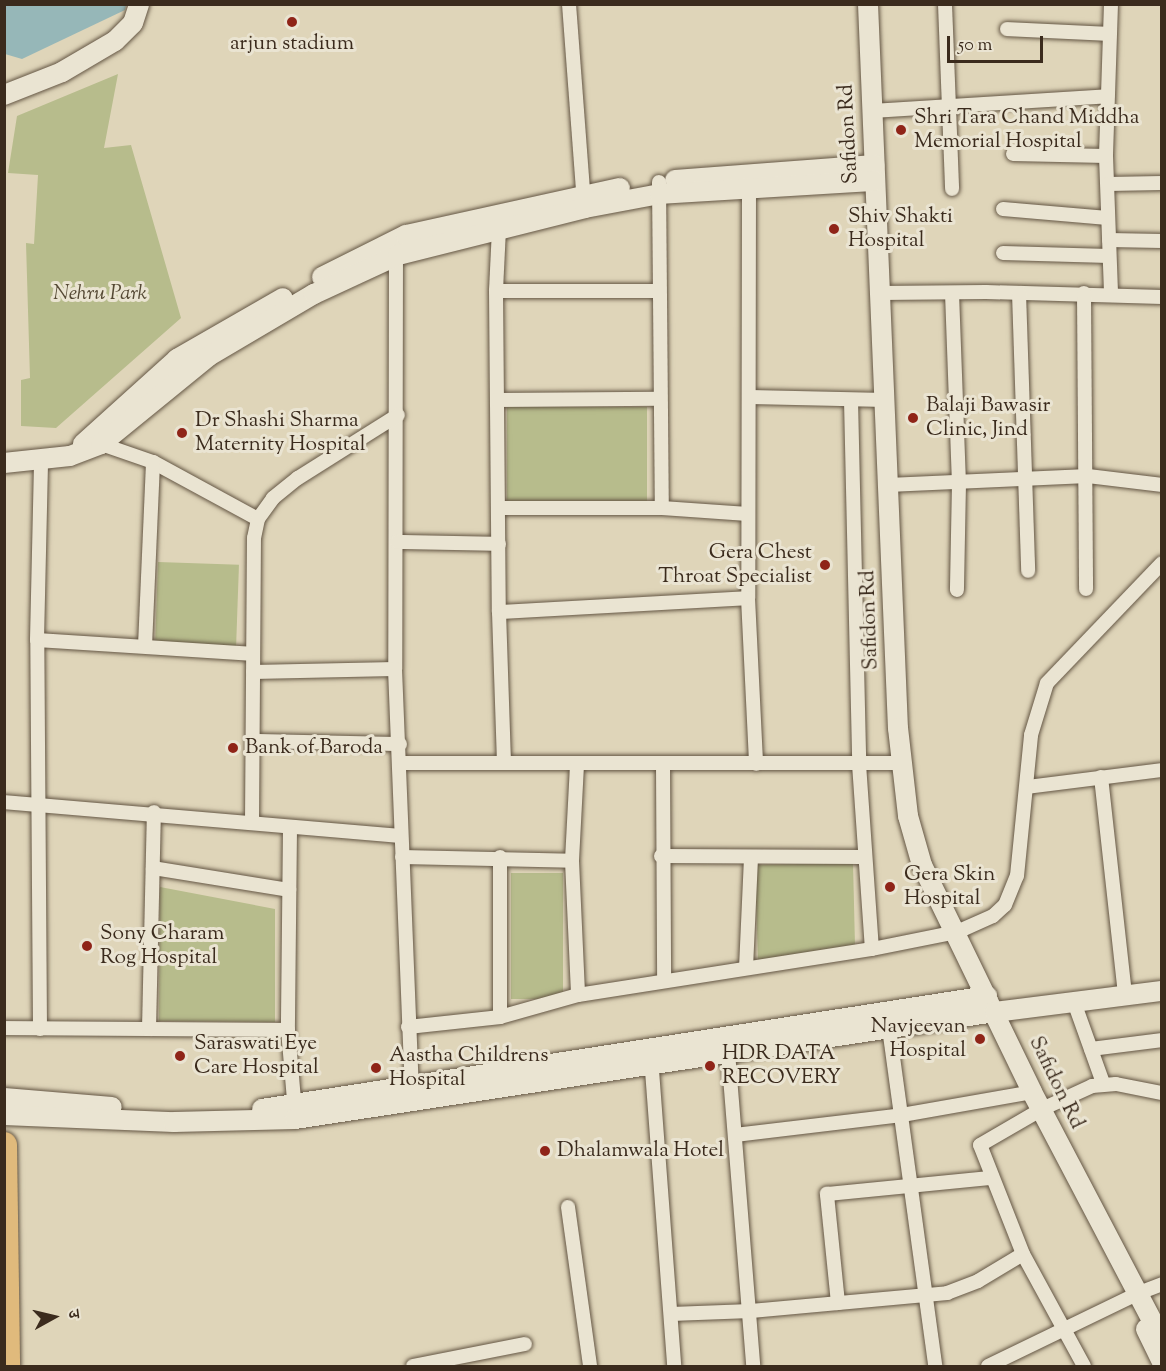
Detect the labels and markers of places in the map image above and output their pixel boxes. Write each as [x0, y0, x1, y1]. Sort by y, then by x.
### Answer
marker: arjun stadium [285, 15, 299, 29]
place label: arjun stadium [230, 31, 354, 57]
place label: Shri Tara Chand Middha Memorial Hospital [914, 105, 1139, 155]
marker: Shri Tara Chand Middha Memorial Hospital [892, 121, 910, 139]
place label: Shiv Shakti Hospital [848, 204, 953, 254]
marker: Shiv Shakti Hospital [825, 220, 843, 238]
place label: Balaji Bawasir Clinic, Jind [926, 393, 1050, 443]
place label: Dr Shashi Sharma Maternity Hospital [195, 408, 366, 458]
marker: Balaji Bawasir Clinic, Jind [904, 409, 922, 427]
marker: Dr Shashi Sharma Maternity Hospital [173, 424, 191, 442]
place label: Gera Chest Throat Specialist [658, 540, 812, 590]
marker: Gera Chest Throat Specialist [816, 556, 834, 574]
place label: Bank of Baroda [245, 735, 383, 761]
marker: Bank of Baroda [226, 741, 240, 755]
place label: Gera Skin Hospital [904, 862, 995, 912]
marker: Gera Skin Hospital [881, 878, 899, 896]
place label: Sony Charam Rog Hospital [100, 921, 224, 971]
marker: Sony Charam Rog Hospital [78, 937, 96, 955]
place label: Navjeevan Hospital [871, 1014, 966, 1064]
marker: Navjeevan Hospital [971, 1030, 989, 1048]
place label: Saraswati Eye Care Hospital [194, 1031, 319, 1081]
place label: HDR DATA RECOVERY [722, 1041, 841, 1091]
place label: Aastha Childrens Hospital [389, 1043, 549, 1093]
marker: Saraswati Eye Care Hospital [171, 1047, 189, 1065]
marker: Aastha Childrens Hospital [367, 1059, 385, 1077]
marker: HDR DATA RECOVERY [703, 1059, 717, 1073]
place label: Dhalamwala Hotel [557, 1138, 724, 1164]
marker: Dhalamwala Hotel [538, 1144, 552, 1158]

